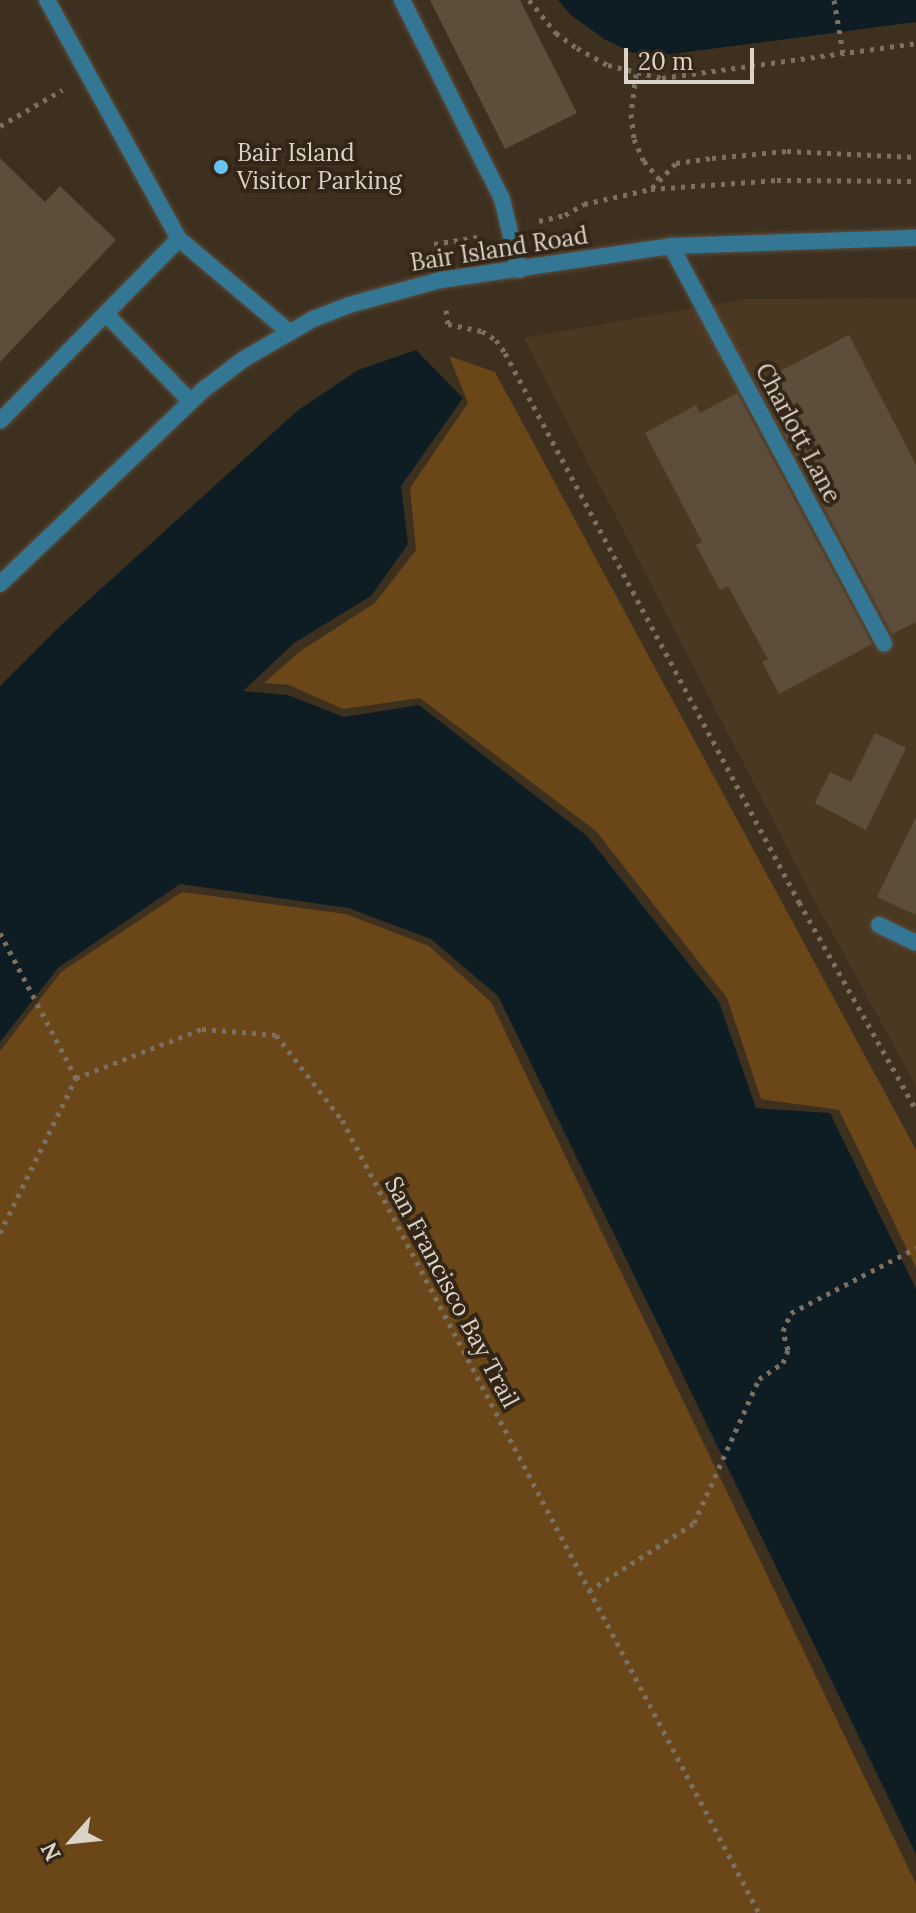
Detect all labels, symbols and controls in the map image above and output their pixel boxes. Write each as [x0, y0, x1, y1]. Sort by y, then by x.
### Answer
scale bar [628, 32, 758, 82]
text: 20 m [638, 46, 694, 77]
place label: Bair Island Visitor Parking [237, 139, 402, 195]
marker: Bair Island Visitor Parking [212, 158, 230, 176]
street label: Bair Island Road [408, 221, 590, 277]
street label: Charlott Lane [749, 358, 847, 508]
street label: San Francisco Bay Trail [379, 1172, 525, 1412]
north arrow [32, 1801, 112, 1881]
text: N [34, 1838, 67, 1866]

